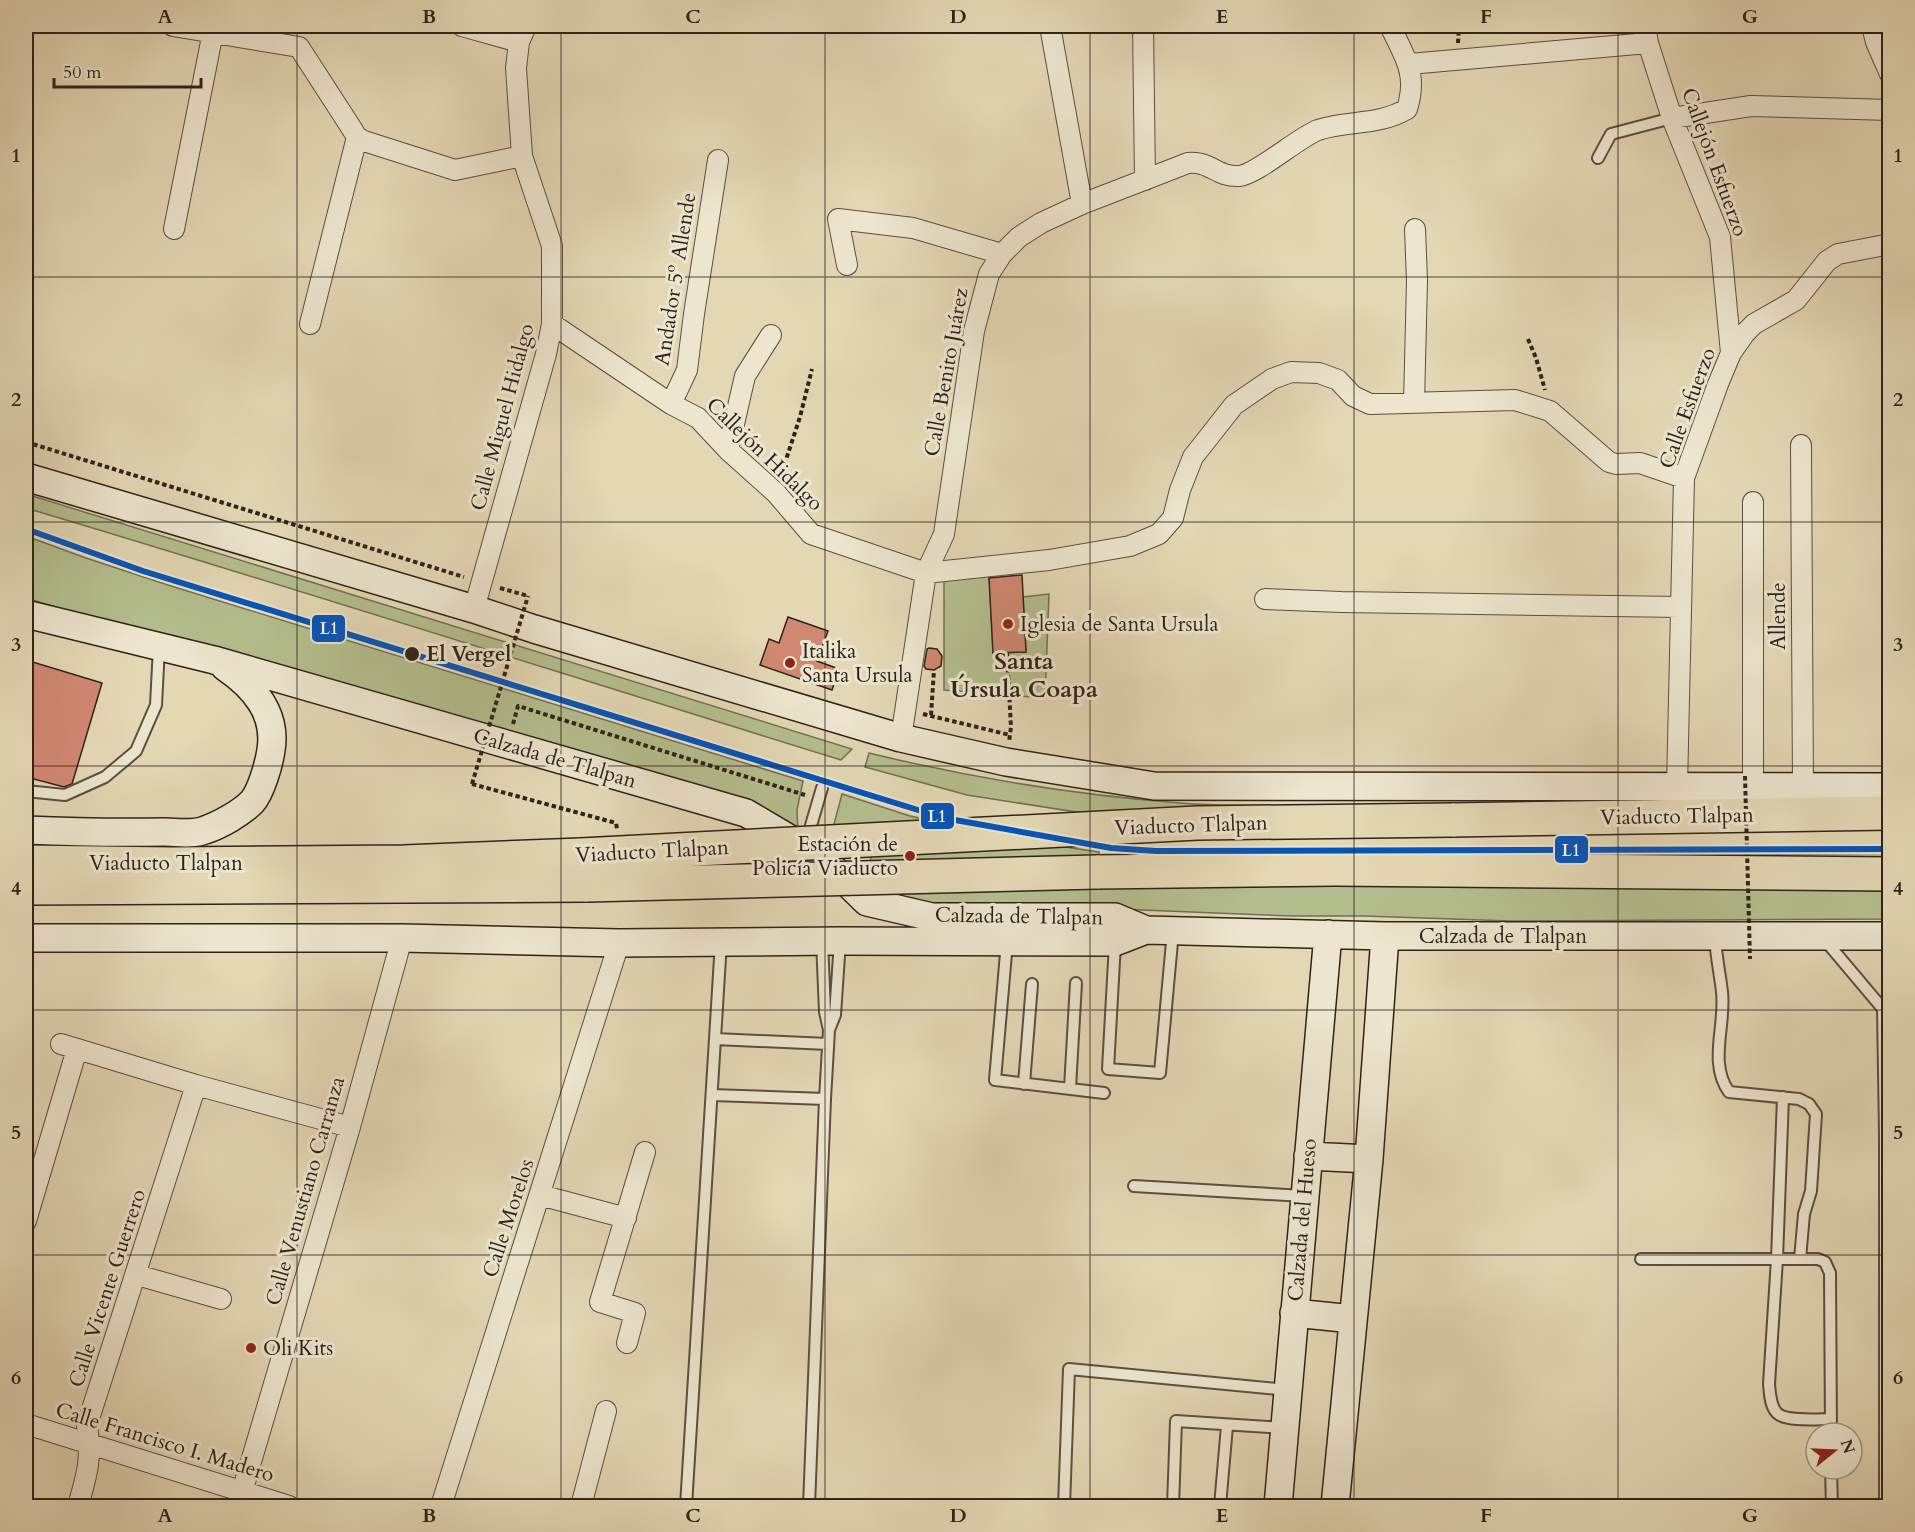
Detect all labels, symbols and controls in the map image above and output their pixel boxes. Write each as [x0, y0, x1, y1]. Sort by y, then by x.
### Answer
text: A [157, 3, 173, 30]
text: B [422, 3, 436, 30]
text: C [685, 3, 701, 30]
text: D [949, 3, 967, 30]
text: E [1216, 3, 1228, 30]
text: F [1480, 3, 1492, 30]
text: G [1742, 3, 1758, 30]
scale bar [54, 51, 201, 89]
text: 50 m [63, 60, 102, 85]
street label: Callejón Esfuerzo [1674, 84, 1755, 240]
text: 1 [11, 142, 21, 169]
text: 1 [1893, 142, 1903, 169]
street label: Andador 5º Allende [647, 190, 704, 368]
street label: Calle Benito Juárez [917, 285, 976, 459]
street label: Calle Miguel Hidalgo [464, 320, 541, 514]
street label: Calle Esfuerzo [1652, 344, 1723, 473]
text: 2 [11, 386, 21, 413]
text: 2 [1893, 386, 1903, 413]
street label: Callejón Hidalgo [700, 391, 830, 518]
street label: Allende [1764, 582, 1793, 650]
place label: Iglesia de Santa Ursula [1020, 610, 1218, 639]
line badge: L1 [311, 614, 346, 643]
marker: Iglesia de Santa Ursula [1001, 617, 1015, 631]
text: L1 [320, 618, 338, 640]
text: 3 [11, 631, 21, 658]
text: 3 [1893, 631, 1903, 658]
place label: Italika Santa Ursula [802, 637, 913, 690]
place label: El Vergel [426, 640, 511, 669]
marker: El Vergel [403, 645, 421, 663]
district label: Santa Úrsula Coapa [950, 645, 1098, 706]
marker: Italika Santa Ursula [783, 656, 797, 670]
street label: Calzada de Tlalpan [470, 721, 640, 796]
street label: Viaducto Tlalpan [1600, 801, 1754, 832]
line badge: L1 [920, 802, 955, 830]
text: L1 [928, 806, 946, 828]
street label: Viaducto Tlalpan [1114, 808, 1268, 843]
place label: Estación de Policía Viaducto [752, 830, 898, 883]
street label: Viaducto Tlalpan [575, 833, 730, 870]
line badge: L1 [1554, 835, 1589, 864]
text: L1 [1562, 840, 1580, 862]
street label: Viaducto Tlalpan [89, 849, 243, 878]
marker: Estación de Policía Viaducto [903, 849, 917, 863]
text: 4 [11, 875, 21, 902]
text: 4 [1893, 875, 1903, 902]
street label: Calzada de Tlalpan [934, 901, 1104, 932]
street label: Calzada de Tlalpan [1419, 922, 1587, 951]
street label: Calle Venustiano Carranza [259, 1073, 352, 1309]
text: 5 [11, 1119, 21, 1146]
text: 5 [1893, 1119, 1903, 1146]
street label: Calzada del Hueso [1281, 1137, 1324, 1303]
street label: Calle Morelos [476, 1155, 541, 1281]
street label: Calle Vicente Guerrero [62, 1185, 153, 1391]
place label: Oli Kits [263, 1334, 333, 1363]
marker: Oli Kits [244, 1341, 258, 1355]
text: 6 [11, 1364, 21, 1391]
text: 6 [1893, 1364, 1903, 1391]
street label: Calle Francisco I. Madero [52, 1395, 278, 1490]
north arrow [1804, 1421, 1864, 1481]
text: N [1835, 1437, 1860, 1457]
text: A [157, 1502, 173, 1529]
text: B [422, 1502, 436, 1529]
text: C [685, 1502, 701, 1529]
text: D [949, 1502, 967, 1529]
text: E [1216, 1502, 1228, 1529]
text: F [1480, 1502, 1492, 1529]
text: G [1742, 1502, 1758, 1529]

